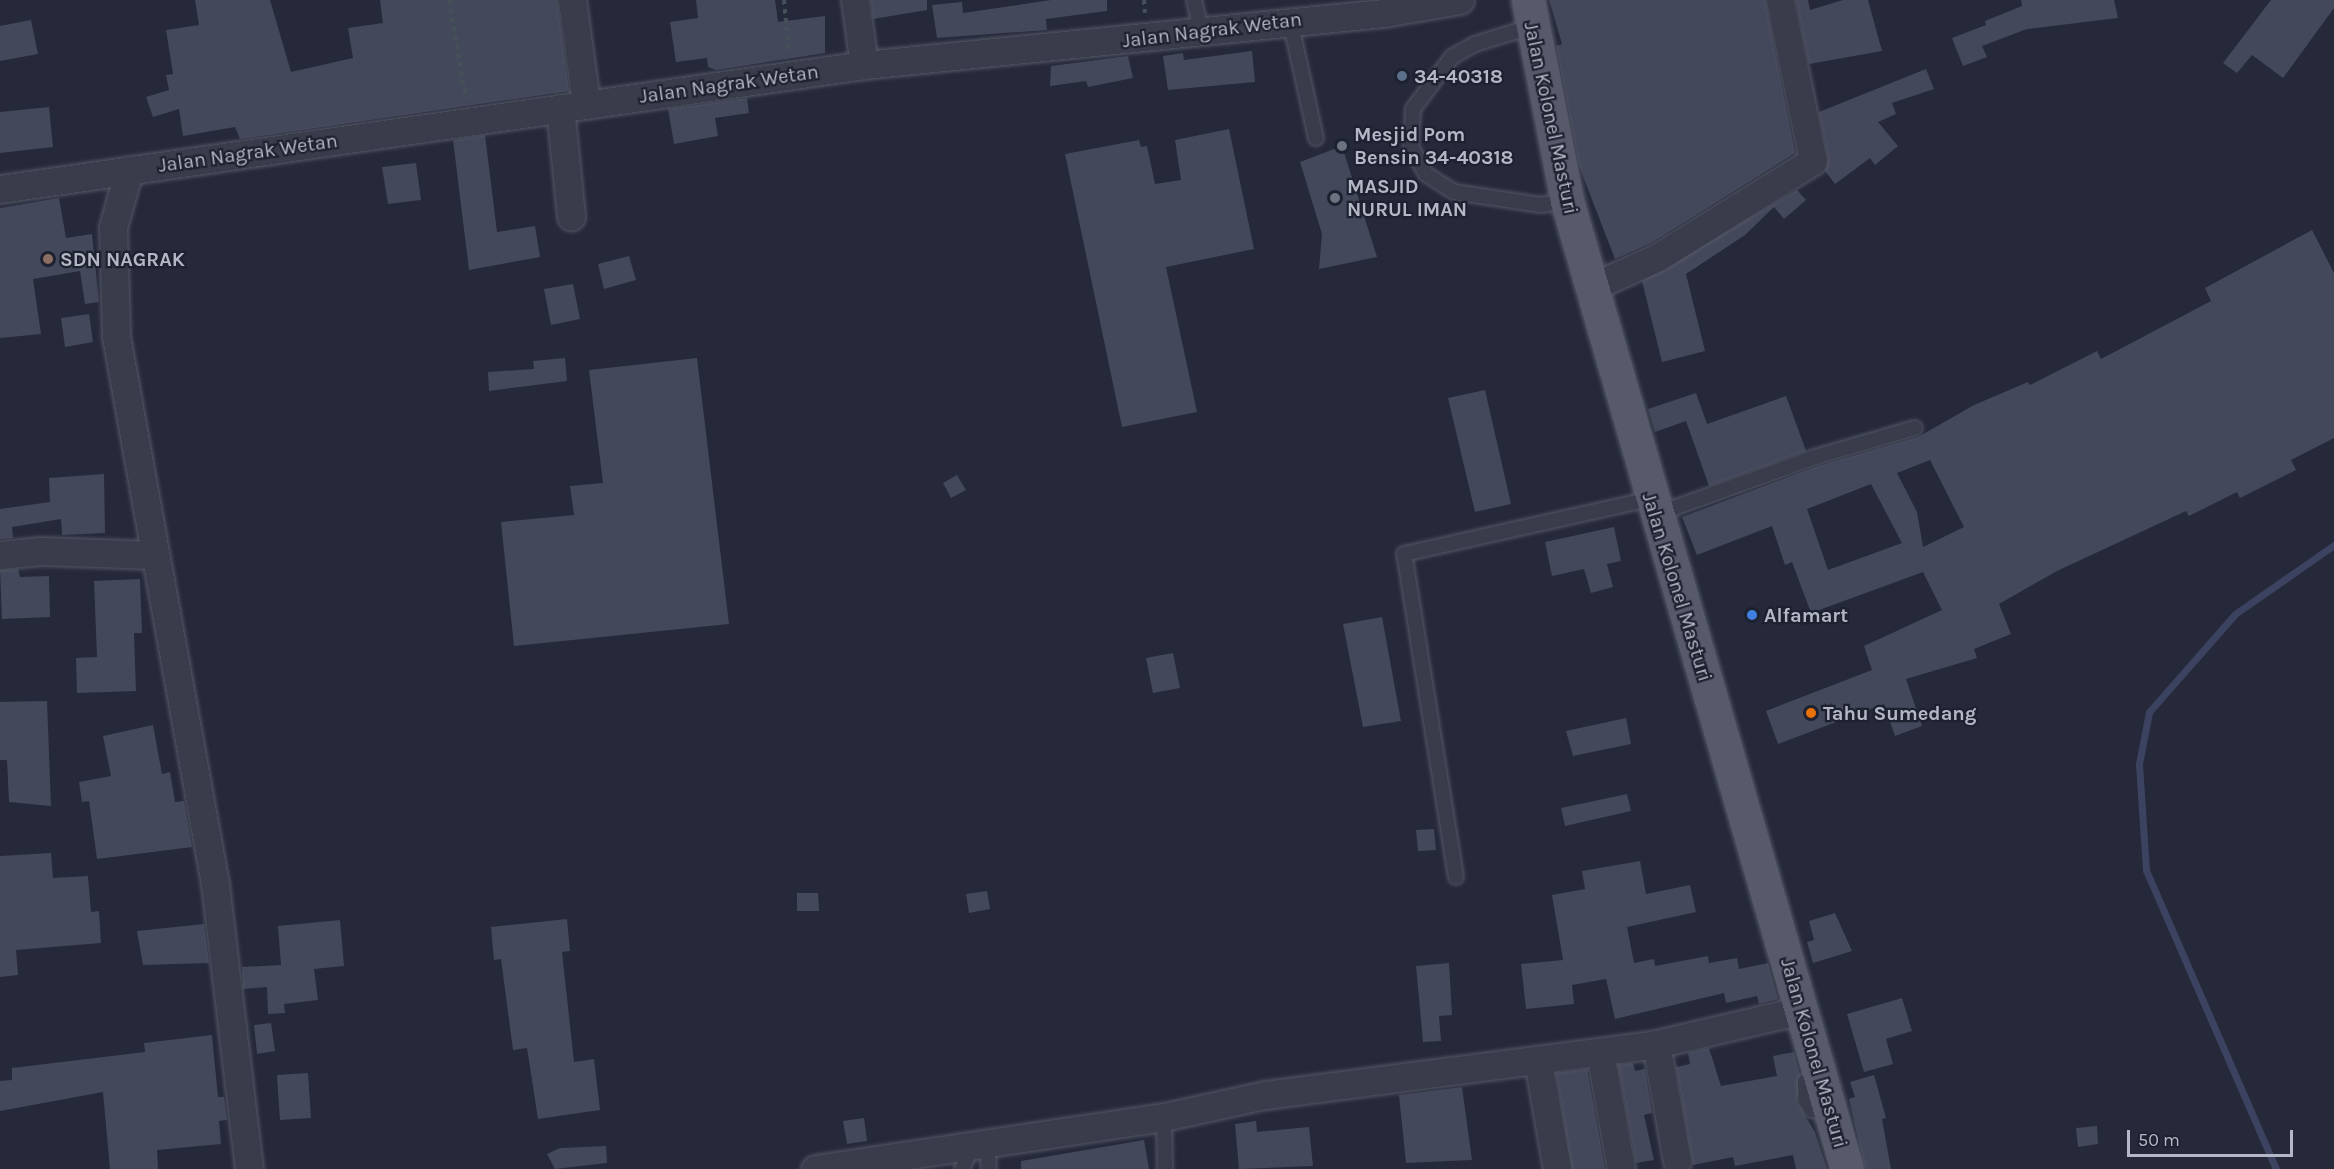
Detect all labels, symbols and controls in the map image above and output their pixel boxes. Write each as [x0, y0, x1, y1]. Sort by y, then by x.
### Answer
street label: Jalan Nagrak Wetan [1121, 7, 1303, 53]
street label: Jalan Kolonel Masturi [1519, 20, 1583, 216]
street label: Jalan Nagrak Wetan [638, 60, 820, 108]
place label: 34-40318 [1414, 64, 1503, 88]
marker: 34-40318 [1395, 69, 1409, 83]
place label: Mesjid Pom Bensin 34-40318 [1354, 122, 1514, 169]
street label: Jalan Nagrak Wetan [157, 129, 339, 177]
marker: Mesjid Pom Bensin 34-40318 [1335, 139, 1349, 153]
place label: MASJID NURUL IMAN [1347, 174, 1467, 221]
marker: MASJID NURUL IMAN [1328, 191, 1342, 205]
place label: SDN NAGRAK [60, 247, 185, 271]
marker: SDN NAGRAK [41, 252, 55, 266]
street label: Jalan Kolonel Masturi [1637, 490, 1717, 684]
place label: Alfamart [1764, 603, 1848, 627]
marker: Alfamart [1745, 608, 1759, 622]
place label: Tahu Sumedang [1823, 701, 1976, 725]
marker: Tahu Sumedang [1804, 706, 1818, 720]
street label: Jalan Kolonel Masturi [1775, 955, 1853, 1151]
scale bar [2130, 1118, 2296, 1156]
text: 50 m [2138, 1129, 2180, 1151]

